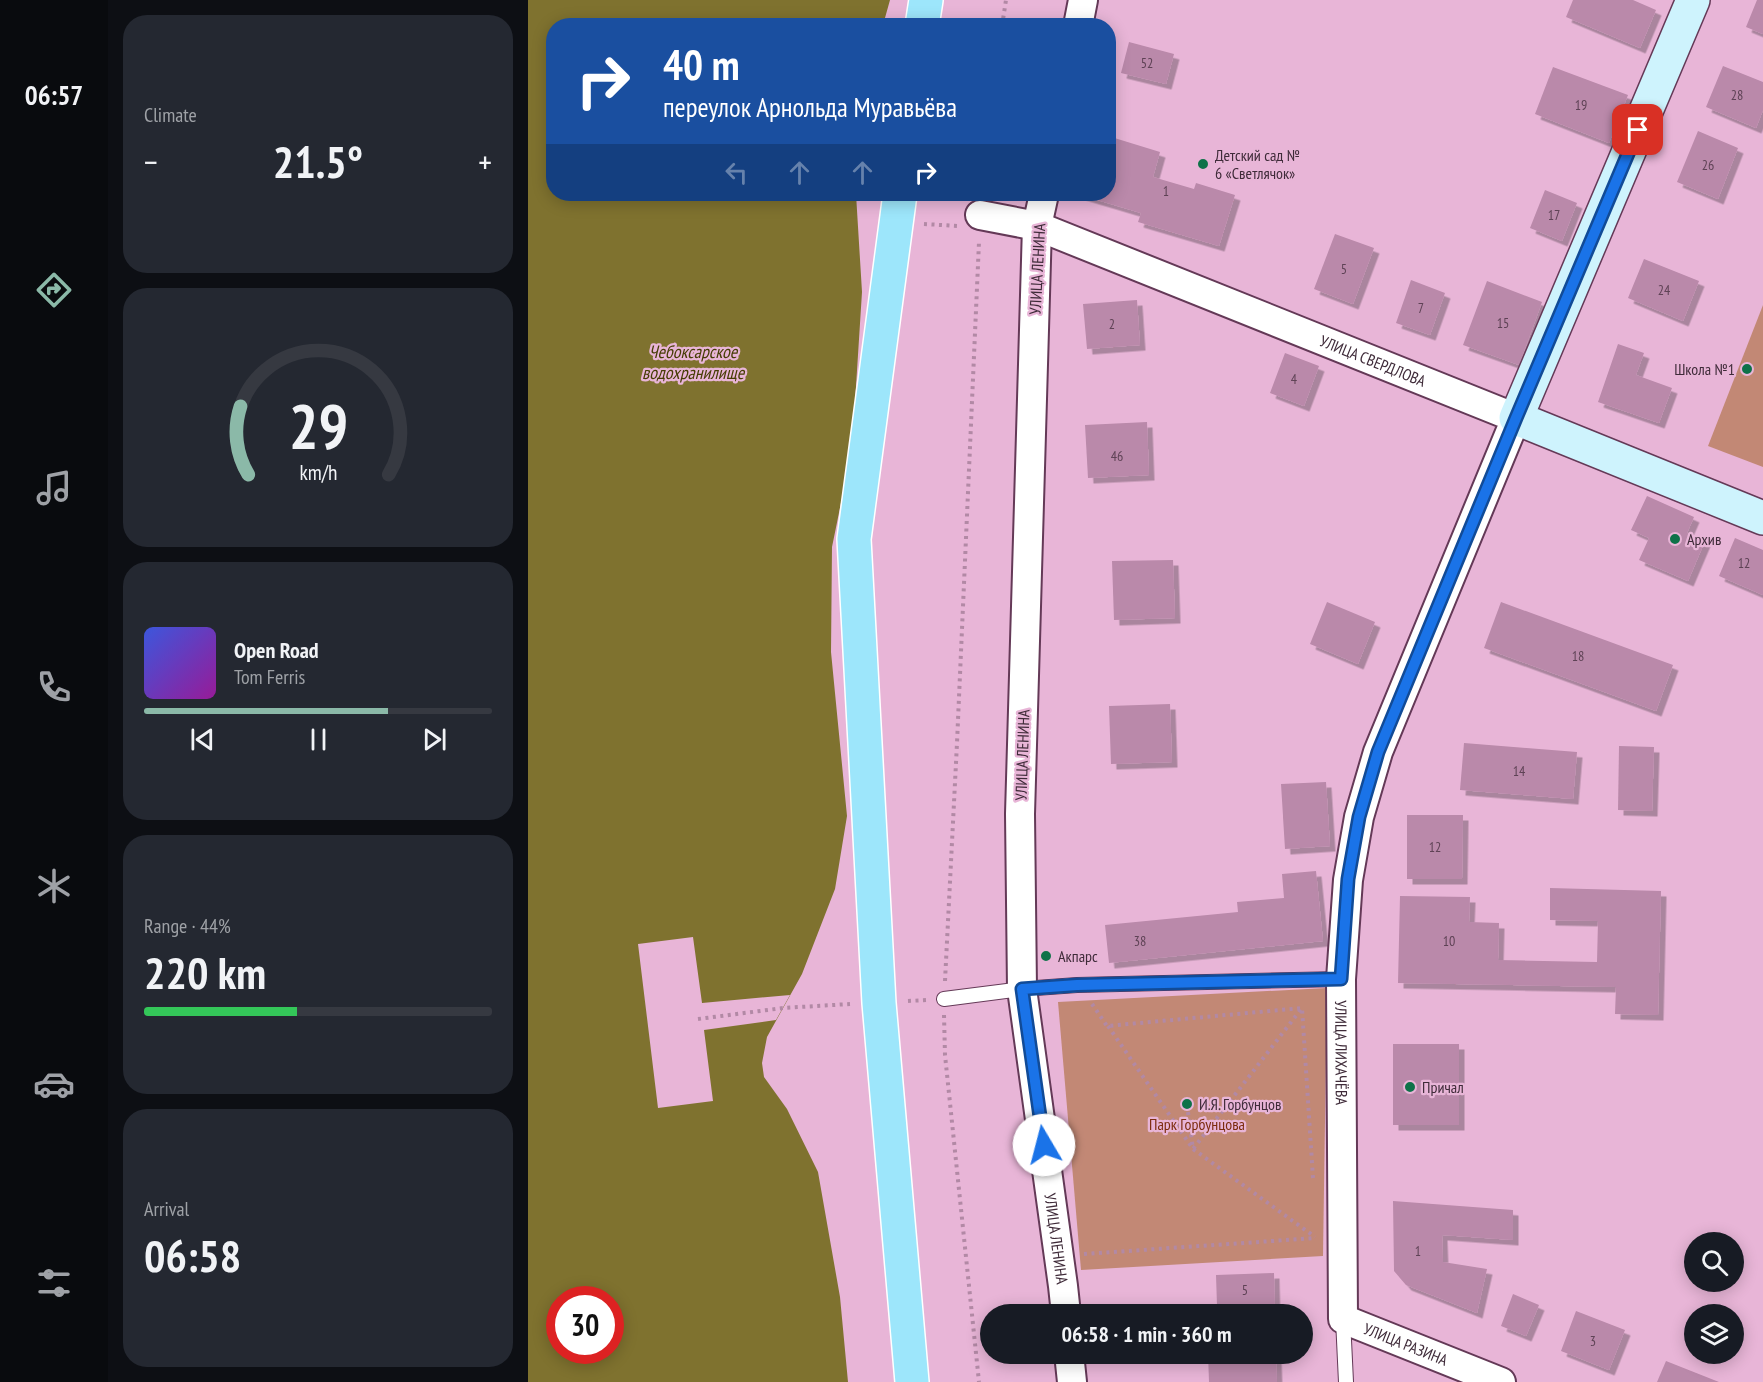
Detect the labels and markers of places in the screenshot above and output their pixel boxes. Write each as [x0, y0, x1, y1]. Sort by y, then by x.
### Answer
pin [1612, 104, 1663, 155]
place label: Детский сад № 6 «Светлячок» [1215, 145, 1300, 183]
marker: Детский сад № 6 «Светлячок» [1196, 157, 1210, 171]
place label: Школа №1 [1674, 359, 1735, 379]
marker: Школа №1 [1740, 362, 1754, 376]
place label: Архив [1687, 529, 1721, 549]
marker: Архив [1668, 532, 1682, 546]
place label: Акпарс [1058, 946, 1098, 966]
marker: Акпарс [1039, 949, 1053, 963]
place label: Причал [1422, 1077, 1464, 1097]
marker: Причал [1403, 1080, 1417, 1094]
place label: И.Я. Горбунцов [1199, 1094, 1281, 1114]
marker: И.Я. Горбунцов [1180, 1097, 1194, 1111]

